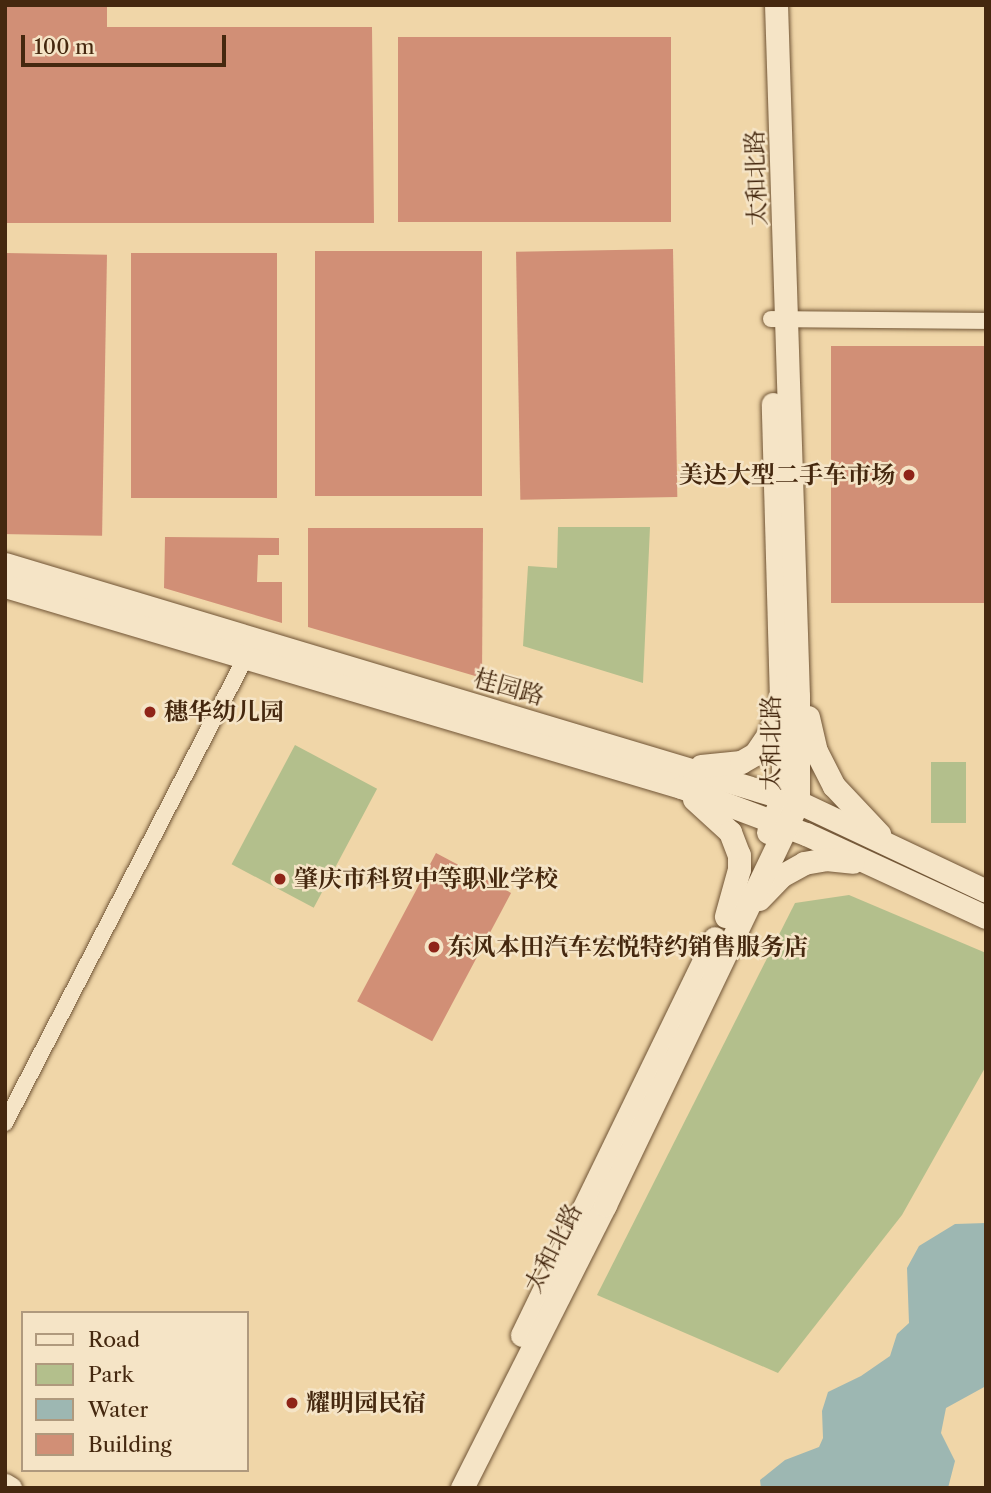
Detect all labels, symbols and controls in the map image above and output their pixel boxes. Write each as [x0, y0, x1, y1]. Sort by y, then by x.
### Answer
scale bar [24, 21, 229, 65]
text: 100 m [34, 34, 95, 59]
street label: 太和北路 [740, 130, 772, 226]
place label: 美达大型二手车市场 [679, 461, 895, 489]
marker: 美达大型二手车市场 [901, 467, 917, 483]
street label: 桂园路 [470, 663, 548, 711]
street label: 太和北路 [757, 695, 785, 791]
place label: 穗华幼儿园 [164, 698, 284, 726]
marker: 穗华幼儿园 [142, 704, 158, 720]
place label: 肇庆市科贸中等职业学校 [294, 865, 558, 893]
marker: 肇庆市科贸中等职业学校 [272, 871, 288, 887]
place label: 东风本田汽车宏悦特约销售服务店 [448, 933, 808, 961]
marker: 东风本田汽车宏悦特约销售服务店 [426, 939, 442, 955]
street label: 太和北路 [518, 1199, 588, 1297]
legend [21, 1311, 248, 1472]
text: Road [88, 1327, 140, 1352]
text: Park [88, 1362, 134, 1387]
place label: 耀明园民宿 [306, 1389, 426, 1417]
marker: 耀明园民宿 [284, 1395, 300, 1411]
text: Water [88, 1397, 148, 1422]
text: Building [88, 1432, 172, 1457]

